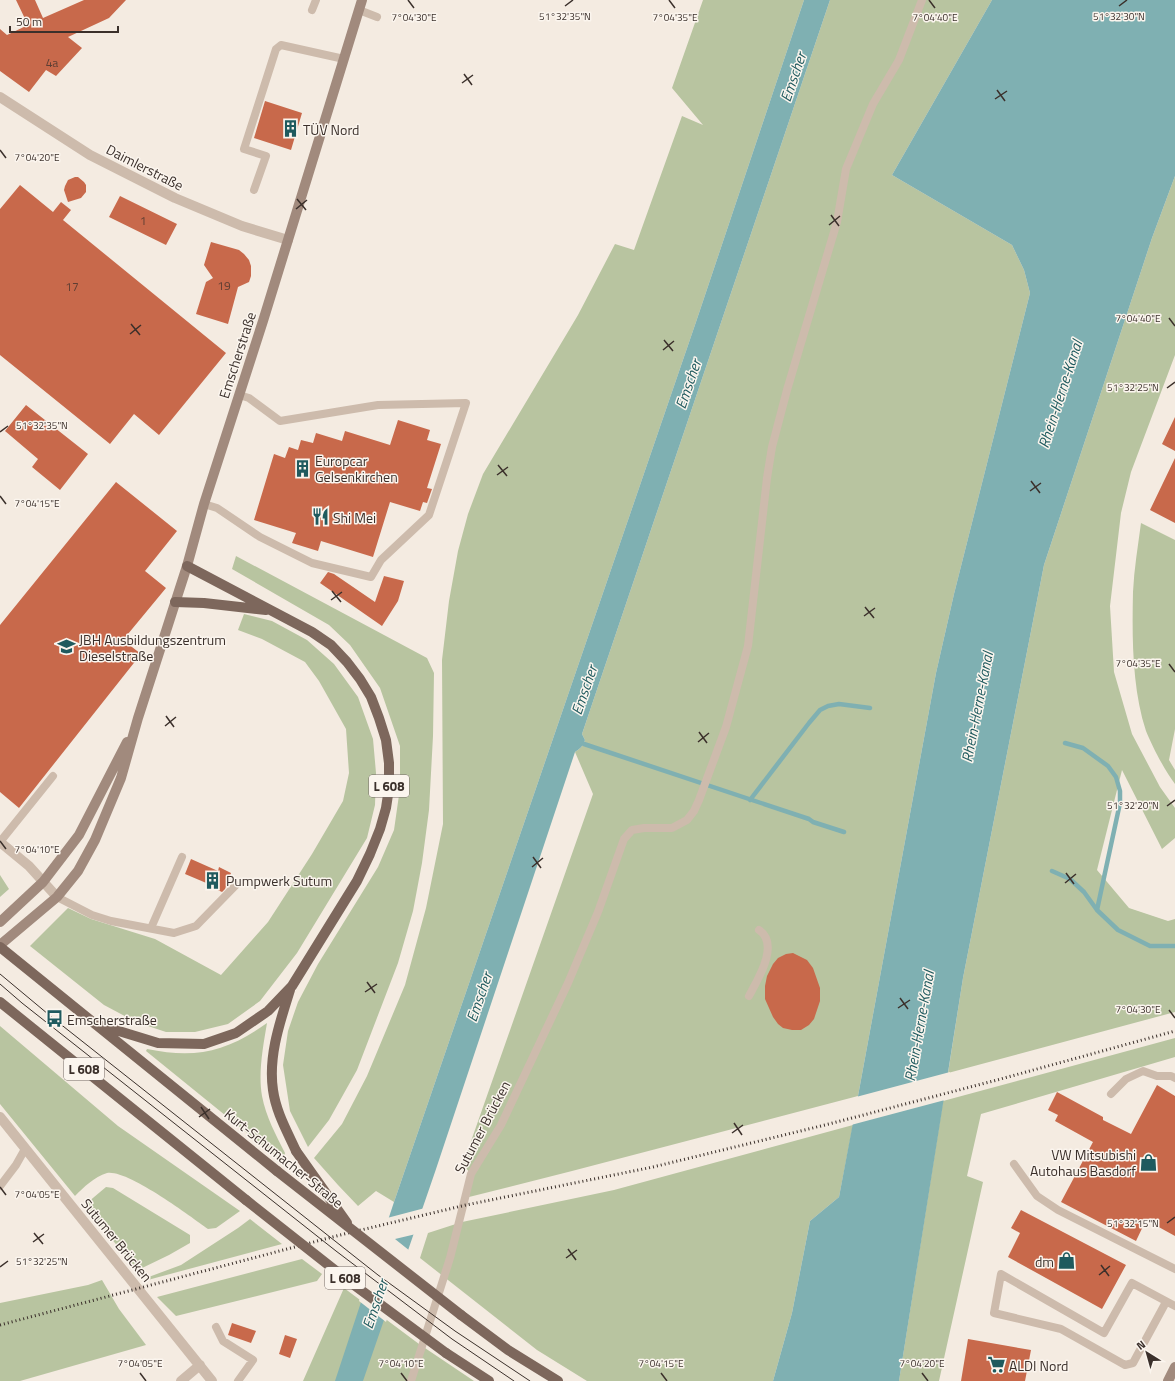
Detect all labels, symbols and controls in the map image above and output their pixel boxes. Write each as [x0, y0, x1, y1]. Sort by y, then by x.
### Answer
scale bar [10, 8, 118, 34]
text: 51°32'35"N [539, 9, 591, 24]
text: 51°32'30"N [1093, 9, 1145, 24]
text: 7°04'30"E [392, 10, 437, 25]
text: 7°04'35"E [653, 10, 698, 25]
text: 7°04'40"E [913, 10, 958, 25]
text: 50 m [16, 12, 42, 31]
water label: Emscher [774, 47, 813, 105]
house number: 4a [46, 53, 58, 72]
building icon: TÜV Nord [280, 119, 300, 139]
place label: TÜV Nord [303, 119, 359, 140]
street label: Daimlerstraße [103, 138, 187, 196]
text: 7°04'20"E [15, 150, 60, 165]
house number: 1 [140, 211, 146, 230]
house number: 19 [217, 276, 231, 295]
house number: 17 [65, 277, 79, 296]
street label: Emscherstraße [213, 309, 261, 401]
text: 7°04'40"E [1116, 311, 1161, 326]
water label: Rhein-Herne-Kanal [1032, 336, 1089, 451]
water label: Emscher [669, 354, 708, 412]
text: 51°32'25"N [1107, 380, 1159, 395]
text: 51°32'35"N [16, 418, 68, 433]
place label: Europcar Gelsenkirchen [315, 450, 398, 487]
building icon: Europcar Gelsenkirchen [292, 458, 312, 478]
text: 7°04'15"E [15, 496, 60, 511]
restaurant icon: Shi Mei [310, 507, 330, 527]
place label: Shi Mei [333, 507, 376, 528]
place label: JBH Ausbildungszentrum Dieselstraße [79, 629, 226, 666]
school or university icon: JBH Ausbildungszentrum Dieselstraße [56, 637, 76, 657]
water label: Rhein-Herne-Kanal [955, 648, 999, 764]
text: 7°04'35"E [1116, 656, 1161, 671]
water label: Emscher [565, 660, 604, 718]
road number: L 608 [369, 775, 409, 797]
text: 51°32'20"N [1107, 798, 1159, 813]
text: 7°04'10"E [15, 842, 60, 857]
building icon: Pumpwerk Sutum [203, 870, 223, 890]
place label: Pumpwerk Sutum [226, 870, 332, 891]
water label: Emscher [460, 967, 499, 1025]
water label: Rhein-Herne-Kanal [898, 967, 940, 1083]
text: 7°04'30"E [1116, 1002, 1161, 1017]
bus stop icon: Emscherstraße [44, 1009, 64, 1029]
place label: Emscherstraße [67, 1009, 157, 1030]
road number: L 608 [64, 1058, 104, 1080]
street label: Sutumer Brücken [449, 1077, 515, 1177]
street label: Kurt-Schumacher-Straße [220, 1103, 348, 1213]
place label: VW Mitsubishi Autohaus Basdorf [1030, 1144, 1136, 1181]
shop icon: VW Mitsubishi Autohaus Basdorf [1139, 1152, 1159, 1172]
text: 7°04'05"E [15, 1187, 60, 1202]
street label: Sutumer Brücken [77, 1194, 157, 1286]
text: 51°32'15"N [1107, 1216, 1159, 1231]
place label: dm [1035, 1251, 1054, 1272]
shop icon: dm [1057, 1251, 1077, 1271]
text: 51°32'25"N [16, 1254, 68, 1269]
road number: L 608 [325, 1267, 365, 1289]
water label: Emscher [356, 1274, 395, 1332]
north arrow [1127, 1333, 1167, 1373]
text: N [1133, 1336, 1149, 1354]
supermarket icon: ALDI Nord [986, 1355, 1006, 1375]
place label: ALDI Nord [1009, 1355, 1068, 1376]
text: 7°04'05"E [118, 1356, 163, 1371]
text: 7°04'10"E [379, 1356, 424, 1371]
text: 7°04'15"E [639, 1356, 684, 1371]
text: 7°04'20"E [900, 1356, 945, 1371]

